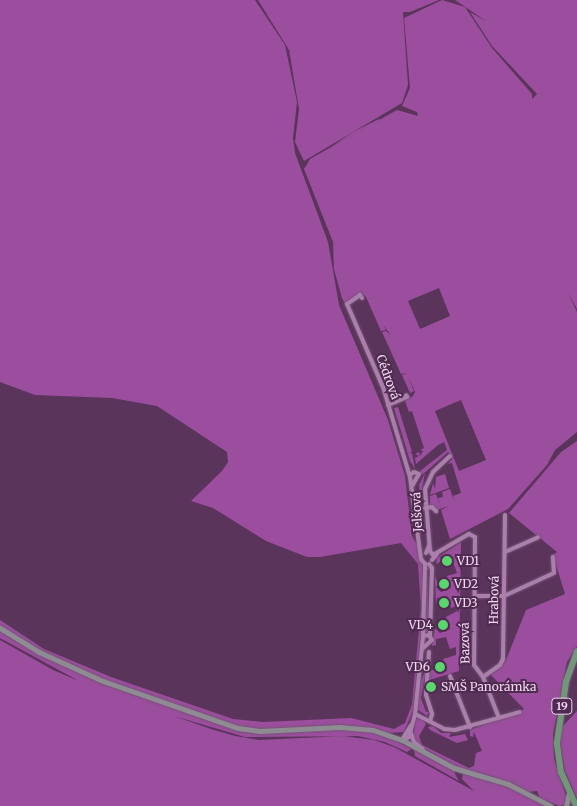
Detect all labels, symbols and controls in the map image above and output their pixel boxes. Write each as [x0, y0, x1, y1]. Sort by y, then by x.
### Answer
street label: Cédrová [373, 353, 403, 401]
street label: Jelšová [409, 492, 425, 532]
place label: VD1 [457, 554, 479, 568]
marker: VD1 [441, 555, 453, 567]
street label: Hrabová [486, 575, 502, 625]
place label: VD2 [454, 577, 478, 591]
marker: VD2 [438, 578, 450, 590]
place label: VD3 [454, 596, 478, 610]
marker: VD3 [438, 597, 450, 609]
place label: VD4 [408, 618, 433, 632]
marker: VD4 [437, 619, 449, 631]
street label: Bazová [457, 622, 473, 664]
place label: VD6 [405, 660, 430, 674]
marker: VD6 [434, 661, 446, 673]
place label: SMŠ Panorámka [441, 680, 536, 694]
marker: SMŠ Panorámka [425, 681, 437, 693]
road number: 19 [551, 698, 573, 714]

